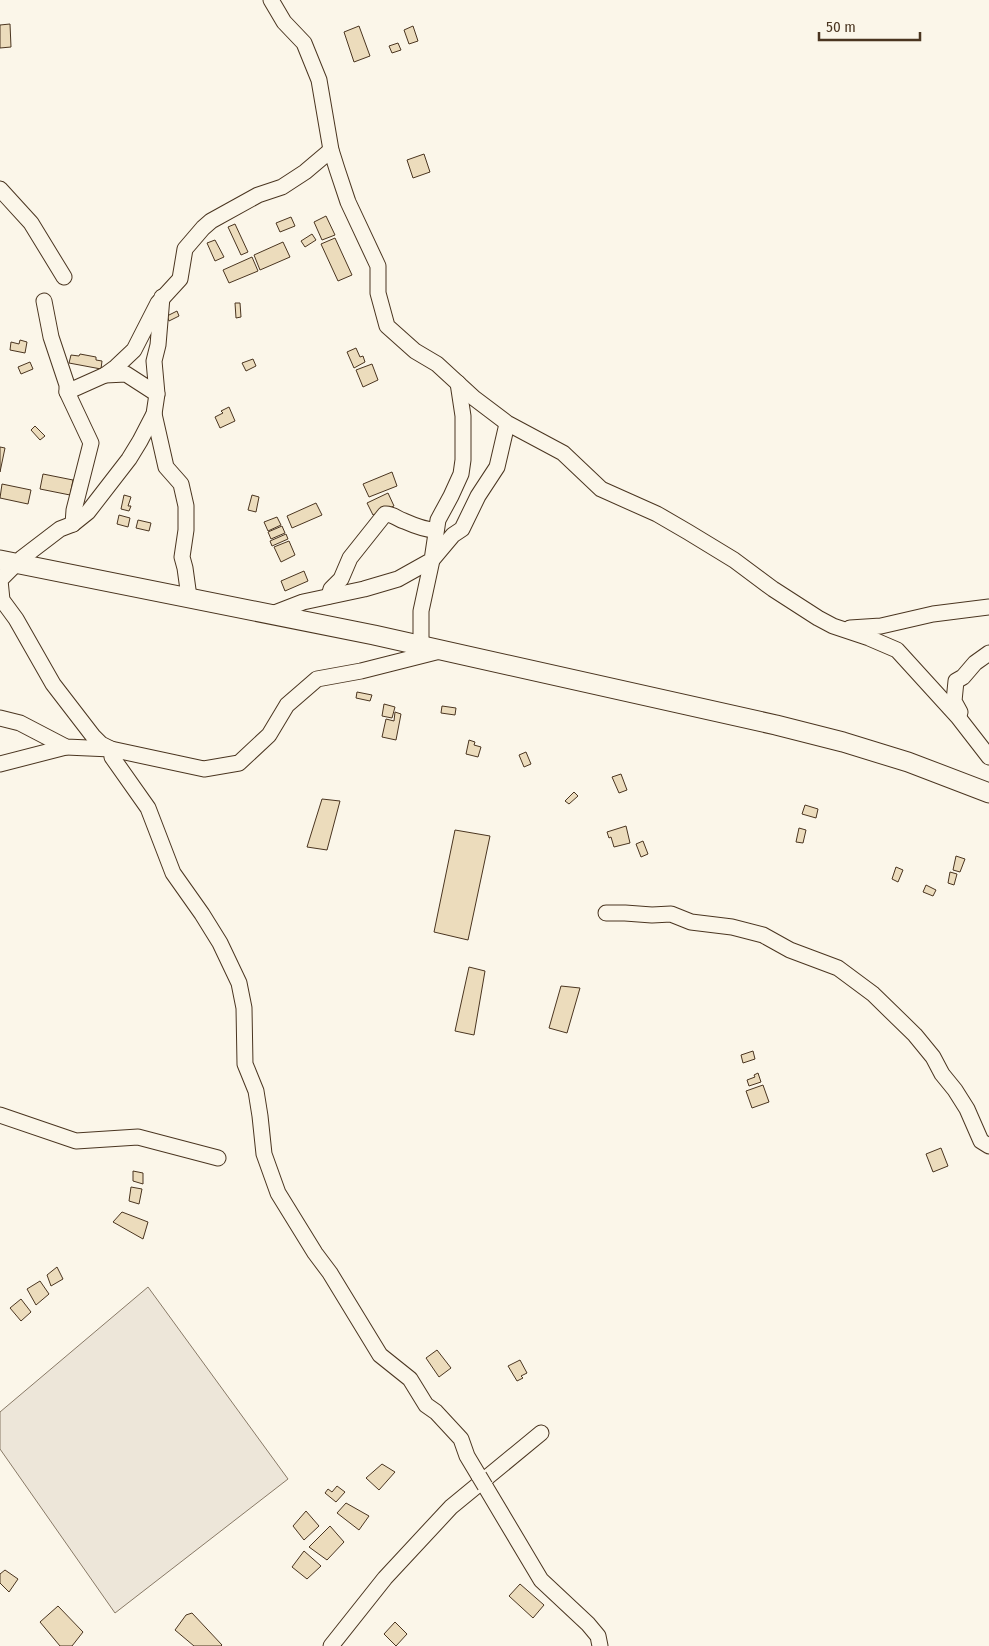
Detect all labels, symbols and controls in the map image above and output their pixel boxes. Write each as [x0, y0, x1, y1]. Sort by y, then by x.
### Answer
scale bar [819, 10, 920, 42]
text: 50 m [826, 18, 856, 36]

